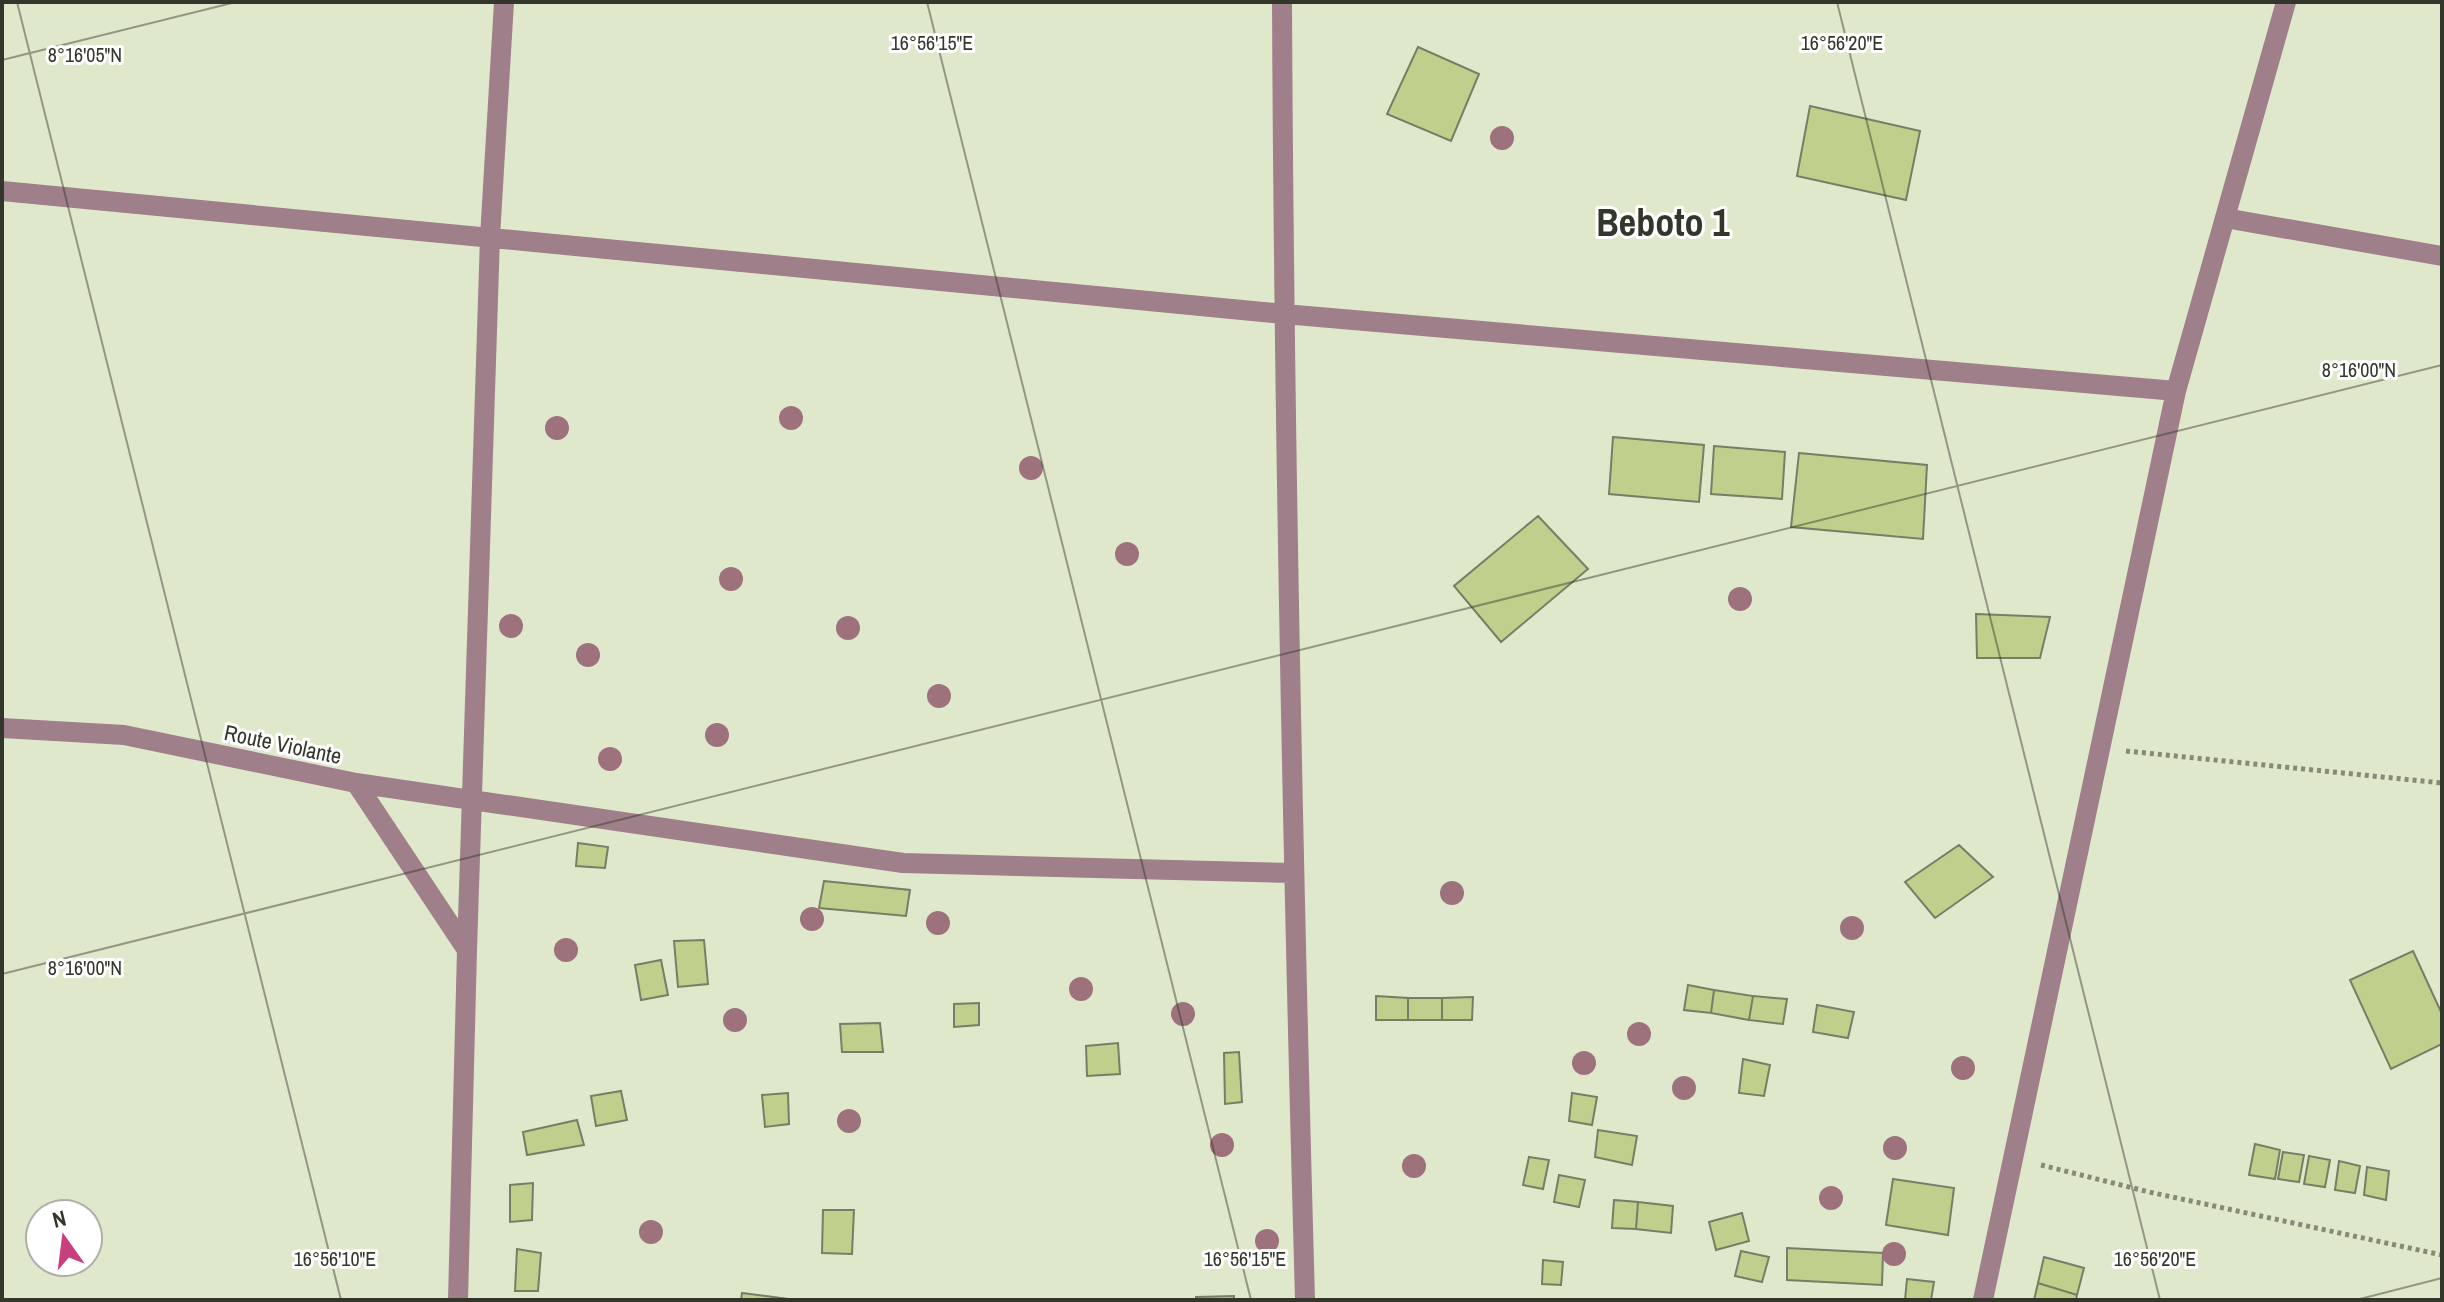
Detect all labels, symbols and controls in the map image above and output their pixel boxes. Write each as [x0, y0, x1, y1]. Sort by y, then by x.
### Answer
text: 16°56'15"E [891, 29, 973, 56]
text: 16°56'20"E [1801, 29, 1883, 56]
text: 8°16'05"N [48, 41, 122, 68]
district label: Beboto 1 [1596, 197, 1730, 248]
text: 8°16'00"N [2322, 356, 2396, 383]
street label: Route Violante [222, 717, 344, 771]
text: 8°16'00"N [48, 954, 122, 981]
north arrow [24, 1198, 104, 1278]
text: N [49, 1202, 69, 1235]
text: 16°56'10"E [294, 1245, 376, 1272]
text: 16°56'15"E [1204, 1245, 1286, 1272]
text: 16°56'20"E [2114, 1245, 2196, 1272]

